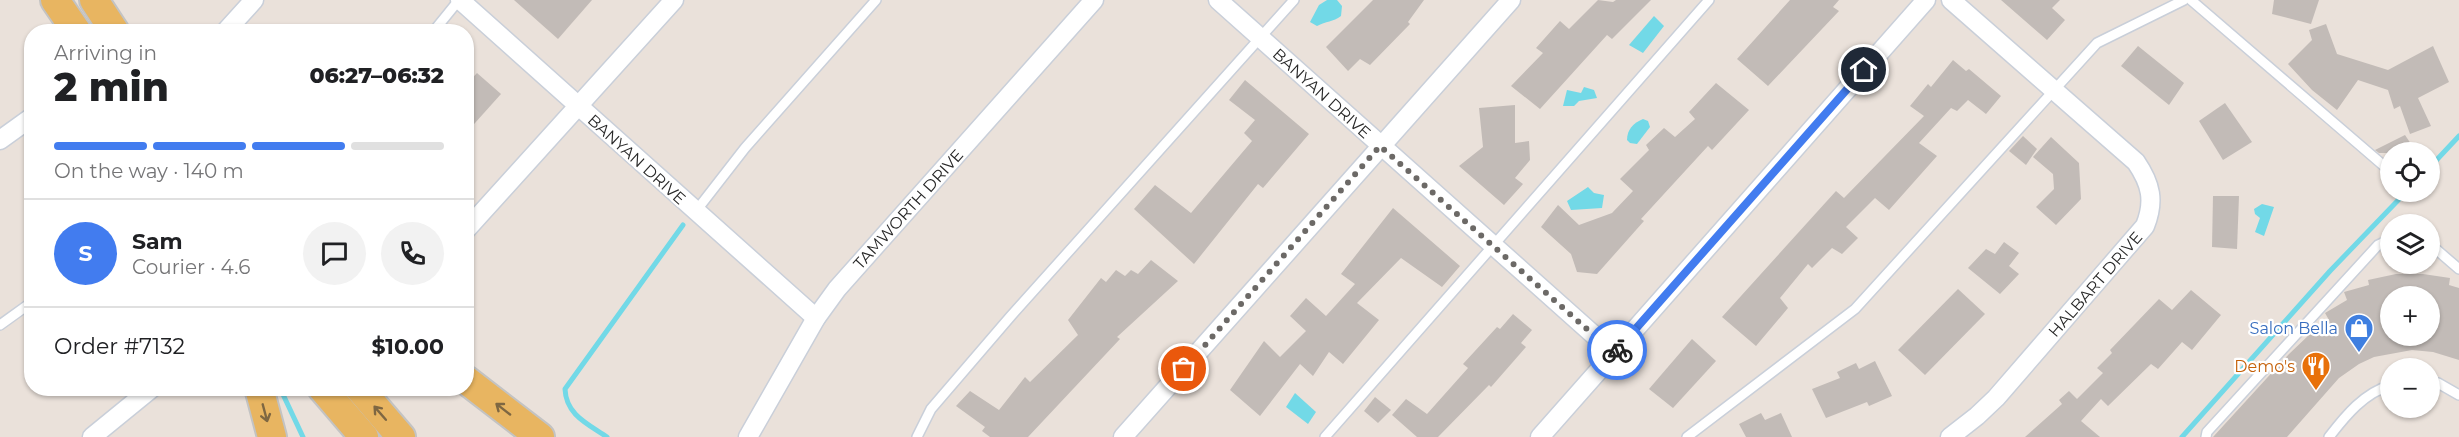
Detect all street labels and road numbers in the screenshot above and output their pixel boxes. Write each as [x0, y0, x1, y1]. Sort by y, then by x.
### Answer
street label: BANYAN DRIVE [1269, 44, 1375, 142]
street label: BANYAN DRIVE [584, 110, 690, 208]
street label: TAMWORTH DRIVE [850, 145, 967, 273]
street label: HALBART DRIVE [2045, 228, 2146, 341]

